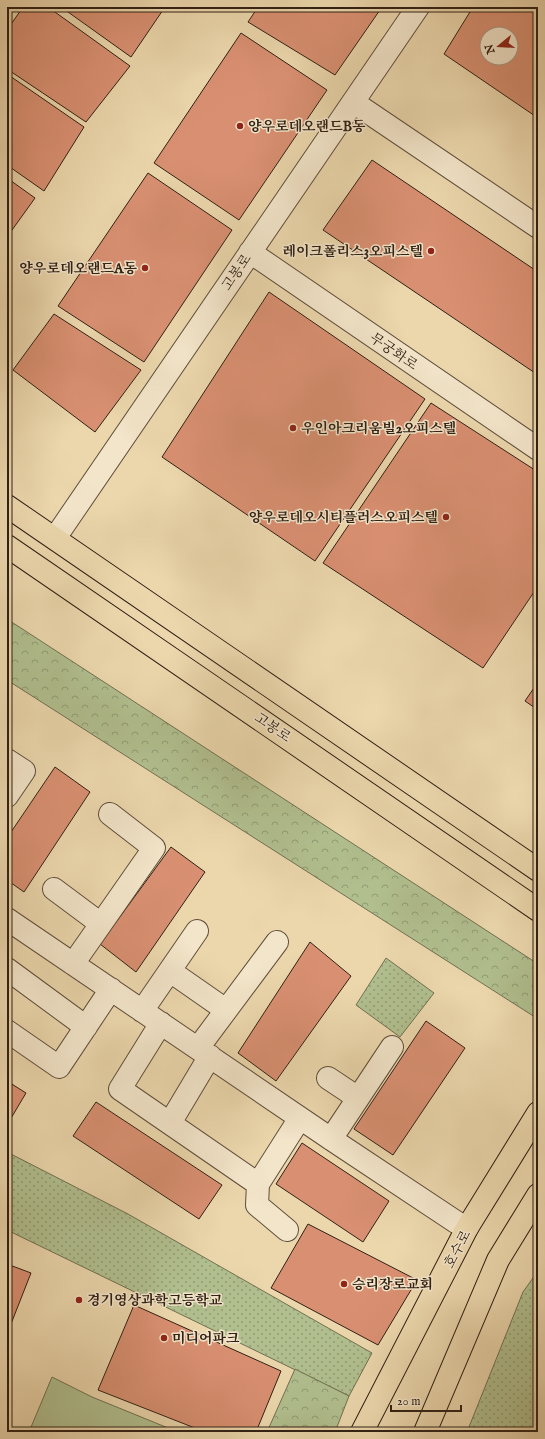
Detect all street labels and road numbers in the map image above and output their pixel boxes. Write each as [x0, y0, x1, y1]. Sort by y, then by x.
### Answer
street label: 고봉로 [218, 250, 256, 294]
street label: 무궁화로 [366, 329, 421, 375]
street label: 고봉로 [251, 709, 295, 747]
street label: 호수로 [440, 1227, 476, 1272]

